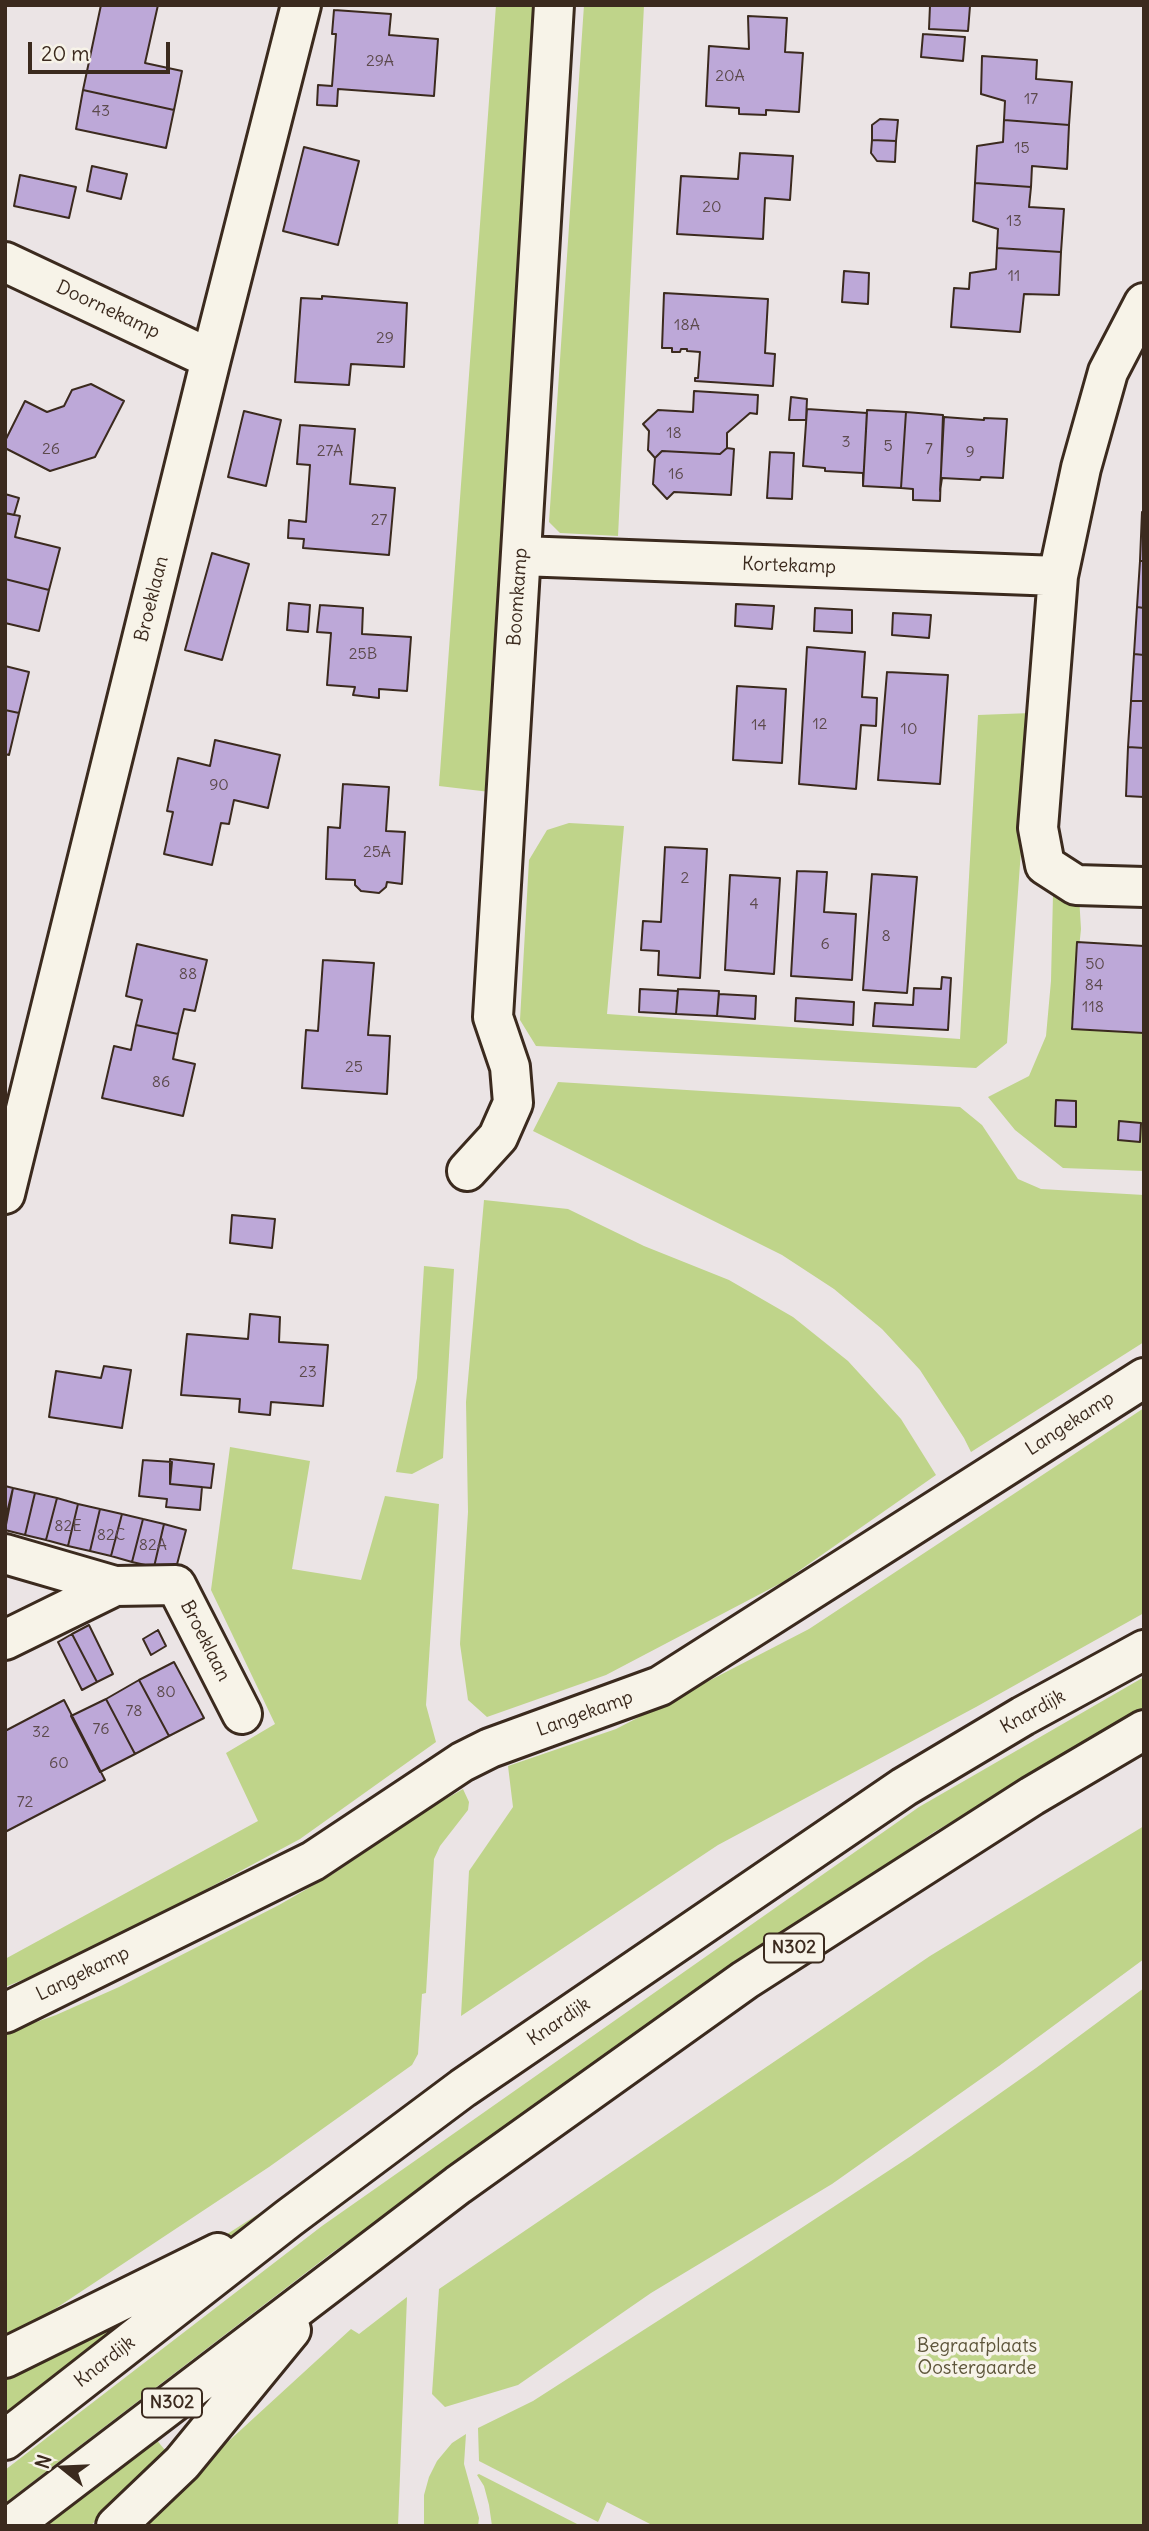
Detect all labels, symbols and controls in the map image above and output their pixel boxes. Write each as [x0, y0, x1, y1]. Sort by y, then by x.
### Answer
scale bar [32, 28, 173, 72]
text: 20 m [41, 40, 90, 67]
house number: 29A [366, 51, 394, 71]
house number: 20A [715, 66, 745, 86]
house number: 17 [1024, 89, 1038, 109]
house number: 43 [92, 101, 110, 121]
house number: 15 [1014, 138, 1030, 158]
house number: 20 [702, 197, 722, 217]
house number: 13 [1006, 211, 1022, 231]
house number: 11 [1008, 266, 1020, 286]
street label: Doornekamp [53, 276, 163, 344]
house number: 18A [674, 315, 700, 335]
house number: 29 [376, 328, 394, 348]
house number: 18 [666, 423, 682, 443]
house number: 3 [841, 432, 851, 452]
house number: 5 [883, 436, 893, 456]
house number: 26 [42, 439, 60, 459]
house number: 7 [925, 439, 933, 459]
house number: 27A [317, 441, 343, 461]
house number: 9 [965, 442, 975, 462]
house number: 16 [668, 464, 684, 484]
house number: 27 [371, 510, 387, 530]
street label: Boomkamp [503, 547, 533, 647]
street label: Kortekamp [741, 553, 837, 579]
street label: Broeklaan [130, 554, 174, 644]
house number: 25B [349, 644, 377, 664]
house number: 12 [812, 714, 828, 734]
house number: 14 [751, 715, 767, 735]
house number: 10 [901, 719, 917, 739]
house number: 90 [209, 775, 229, 795]
house number: 25A [363, 842, 391, 862]
house number: 2 [681, 868, 689, 888]
house number: 4 [749, 894, 759, 914]
house number: 8 [881, 926, 891, 946]
house number: 6 [820, 934, 830, 954]
house number: 50 [1085, 954, 1105, 974]
house number: 88 [179, 964, 197, 984]
house number: 84 [1085, 975, 1103, 995]
house number: 118 [1082, 997, 1104, 1017]
house number: 25 [345, 1057, 363, 1077]
house number: 86 [152, 1072, 170, 1092]
house number: 23 [299, 1362, 317, 1382]
street label: Langekamp [1022, 1387, 1118, 1461]
house number: 82E [54, 1516, 82, 1536]
house number: 82C [97, 1525, 125, 1545]
house number: 82A [139, 1535, 167, 1555]
street label: Broeklaan [175, 1597, 235, 1685]
house number: 80 [156, 1682, 176, 1702]
street label: Knardijk [997, 1685, 1069, 1739]
street label: Langekamp [534, 1686, 636, 1742]
house number: 78 [125, 1701, 143, 1721]
house number: 76 [93, 1719, 109, 1739]
house number: 32 [32, 1722, 50, 1742]
house number: 60 [49, 1753, 69, 1773]
house number: 72 [17, 1792, 33, 1812]
road number: N302 [764, 1934, 824, 1962]
street label: Langekamp [33, 1942, 133, 2006]
street label: Knardijk [523, 1993, 595, 2051]
street label: Knardijk [70, 2331, 140, 2393]
park label: Begraafplaats Oostergaarde [917, 2336, 1037, 2380]
road number: N302 [142, 2388, 202, 2418]
north arrow [28, 2433, 98, 2503]
text: N [30, 2452, 56, 2471]

